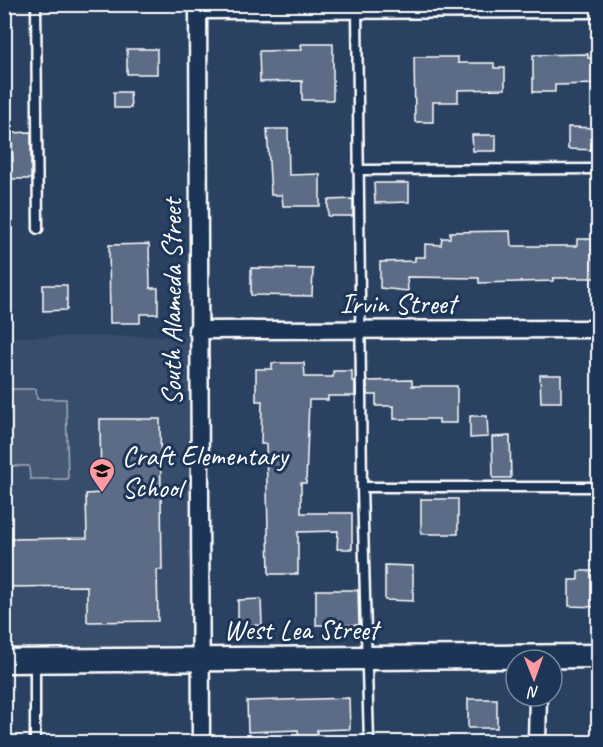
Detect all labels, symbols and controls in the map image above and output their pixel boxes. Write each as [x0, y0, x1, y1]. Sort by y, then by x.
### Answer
street label: South Alameda Street [154, 196, 189, 405]
street label: Irvin Street [340, 286, 460, 321]
place label: Craft Elementary School [122, 438, 290, 505]
school or university icon: Craft Elementary School [87, 456, 117, 494]
street label: West Lea Street [224, 612, 382, 647]
north arrow [504, 648, 564, 708]
text: N [526, 682, 539, 702]

